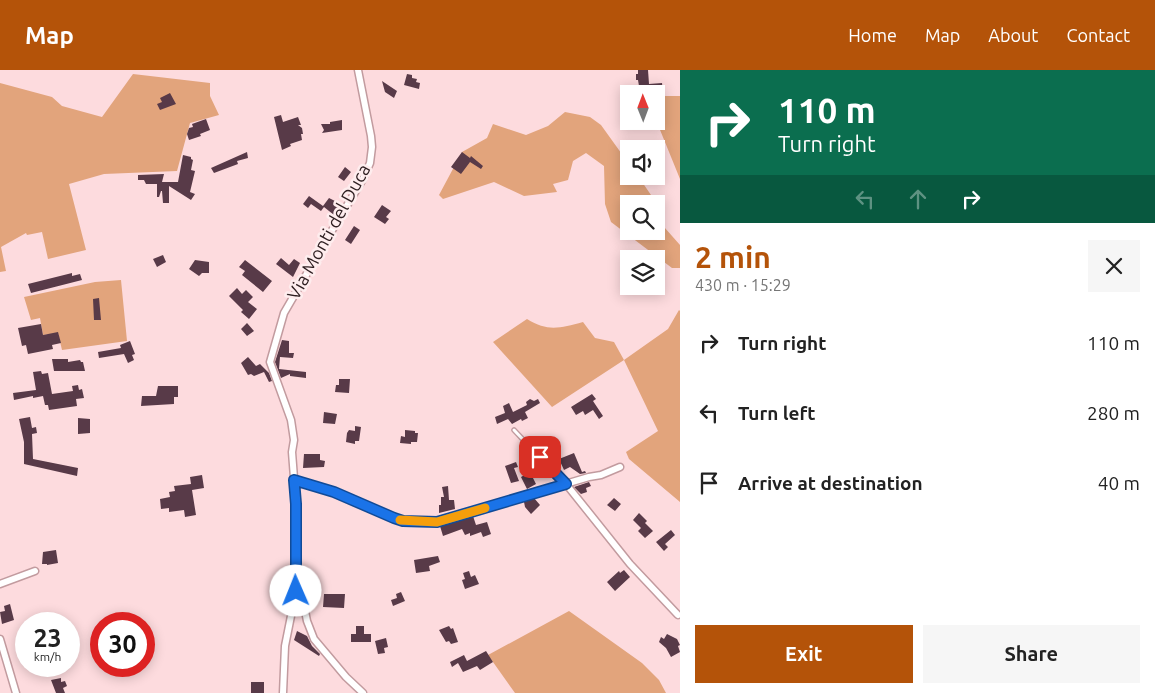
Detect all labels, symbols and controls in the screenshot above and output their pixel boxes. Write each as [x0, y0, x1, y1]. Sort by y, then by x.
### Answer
text: Map [25, 22, 74, 49]
text: Home [848, 25, 897, 45]
text: Map [925, 25, 960, 45]
text: About [988, 25, 1038, 45]
text: Contact [1066, 25, 1130, 45]
north arrow [620, 85, 665, 130]
map controls [620, 85, 665, 295]
icon: right [695, 90, 760, 155]
text: 110 m [778, 90, 876, 130]
text: Turn right [778, 131, 876, 156]
button: sound [620, 140, 665, 185]
street label: Via Monti del Duca [283, 160, 374, 303]
icon: left [851, 185, 879, 213]
icon: ahead [904, 185, 932, 213]
icon: right [957, 185, 985, 213]
button: search [620, 195, 665, 240]
text: 2 min [695, 240, 771, 274]
button: close [1088, 240, 1140, 292]
button: layers [620, 250, 665, 295]
text: 430 m · 15:29 [695, 276, 791, 294]
icon: right [695, 329, 723, 357]
text: Turn right [738, 332, 826, 354]
text: 110 m [1087, 332, 1140, 354]
icon: left [695, 399, 723, 427]
text: Turn left [738, 402, 816, 424]
text: 280 m [1087, 402, 1140, 424]
pin [519, 436, 561, 478]
icon: arrive [526, 443, 554, 471]
icon: arrive [695, 469, 723, 497]
text: Arrive at destination [738, 472, 923, 494]
text: 40 m [1098, 472, 1140, 494]
position arrow [269, 564, 321, 616]
speed limit sign: 30 [90, 612, 155, 677]
text: 23 [33, 624, 62, 652]
button: Exit [695, 625, 913, 683]
button: Share [923, 625, 1140, 683]
text: km/h [34, 650, 61, 663]

